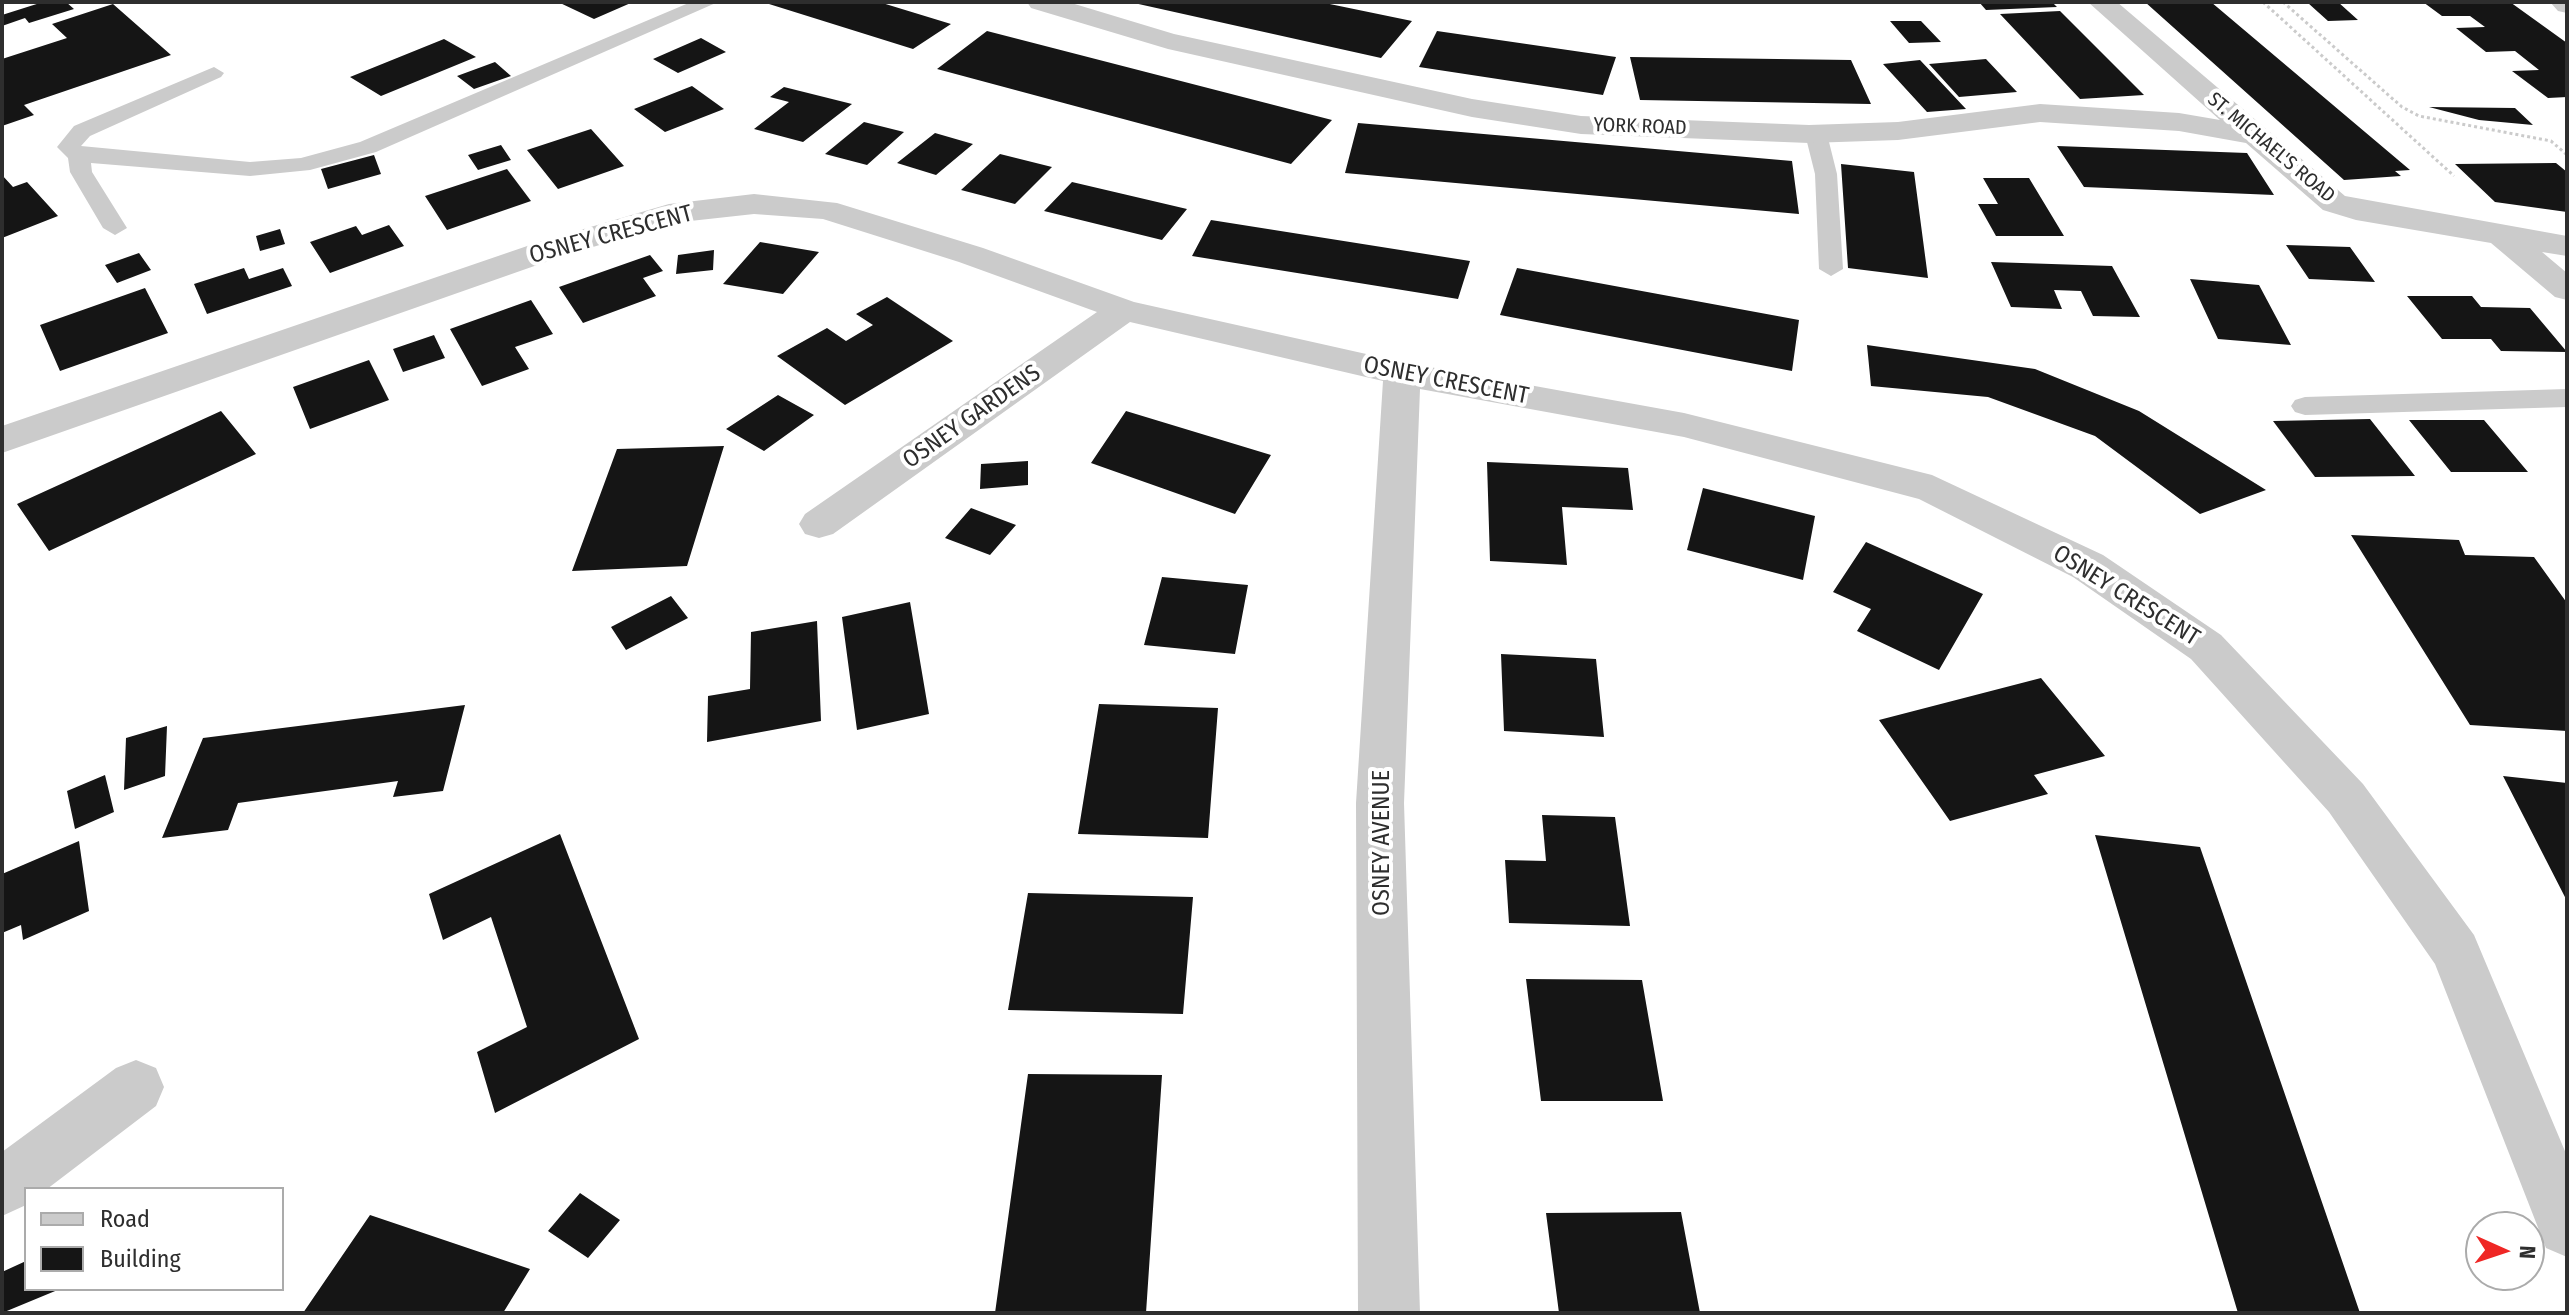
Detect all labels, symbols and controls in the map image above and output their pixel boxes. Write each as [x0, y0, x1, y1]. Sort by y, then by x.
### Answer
street label: ST. MICHAEL'S ROAD [2202, 88, 2340, 208]
street label: YORK ROAD [1593, 113, 1687, 141]
street label: OSNEY CRESCENT [526, 199, 696, 271]
street label: OSNEY CRESCENT [1361, 351, 1531, 411]
street label: OSNEY GARDENS [898, 359, 1046, 475]
street label: OSNEY CRESCENT [2047, 539, 2205, 653]
street label: OSNEY AVENUE [1368, 770, 1396, 916]
legend [24, 1187, 284, 1291]
text: Road [100, 1205, 150, 1233]
north arrow [2465, 1211, 2545, 1291]
text: Building [100, 1245, 181, 1273]
text: N [2514, 1245, 2541, 1259]

